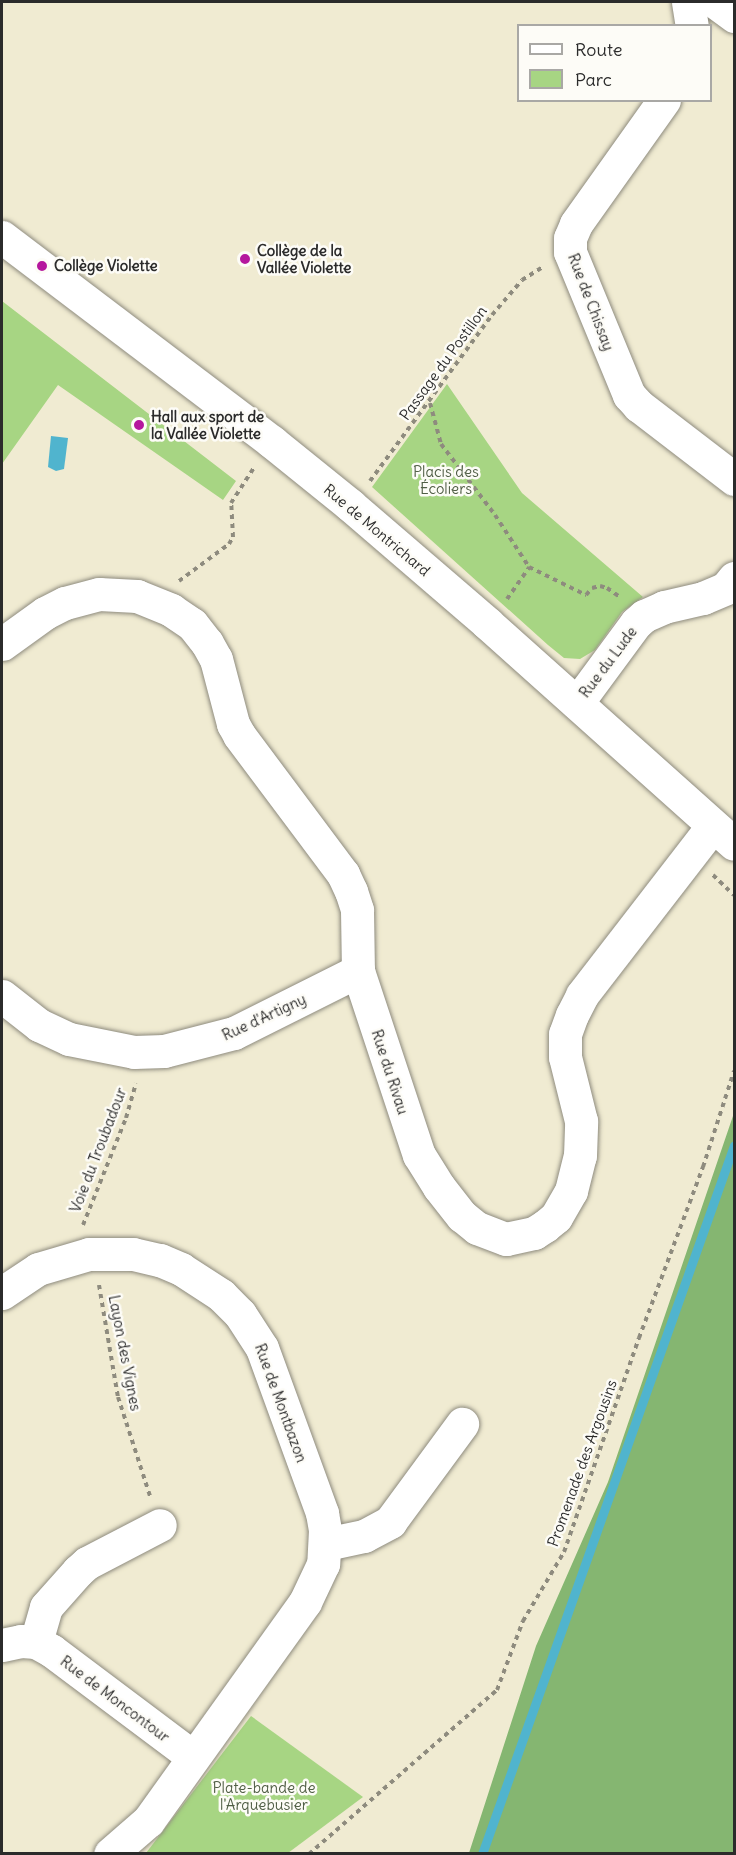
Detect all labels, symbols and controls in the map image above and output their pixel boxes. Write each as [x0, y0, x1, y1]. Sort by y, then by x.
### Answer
legend [517, 24, 712, 102]
text: Route [575, 38, 623, 61]
text: Parc [575, 68, 612, 91]
place label: Collège de la Vallée Violette [257, 241, 351, 276]
street label: Rue de Chissay [564, 251, 618, 353]
marker: Collège de la Vallée Violette [238, 252, 252, 266]
place label: Collège Violette [54, 257, 158, 275]
marker: Collège Violette [35, 259, 49, 273]
street label: Passage du Postillon [396, 302, 490, 424]
place label: Hall aux sport de la Vallée Violette [151, 407, 264, 442]
marker: Hall aux sport de la Vallée Violette [132, 418, 146, 432]
park label: Placis des Écoliers [413, 462, 479, 497]
street label: Rue de Montrichard [320, 480, 434, 580]
street label: Rue du Lude [575, 623, 641, 701]
street label: Rue d'Artigny [219, 990, 309, 1044]
street label: Rue du Rivau [368, 1027, 412, 1117]
street label: Voie du Troubadour [66, 1085, 130, 1215]
street label: Layon des Vignes [105, 1294, 145, 1412]
street label: Rue de Montbazon [251, 1341, 311, 1465]
street label: Promenade des Argousins [543, 1377, 621, 1549]
street label: Rue de Moncontour [57, 1652, 173, 1746]
park label: Plate-bande de l'Arquebusier [213, 1778, 315, 1813]

